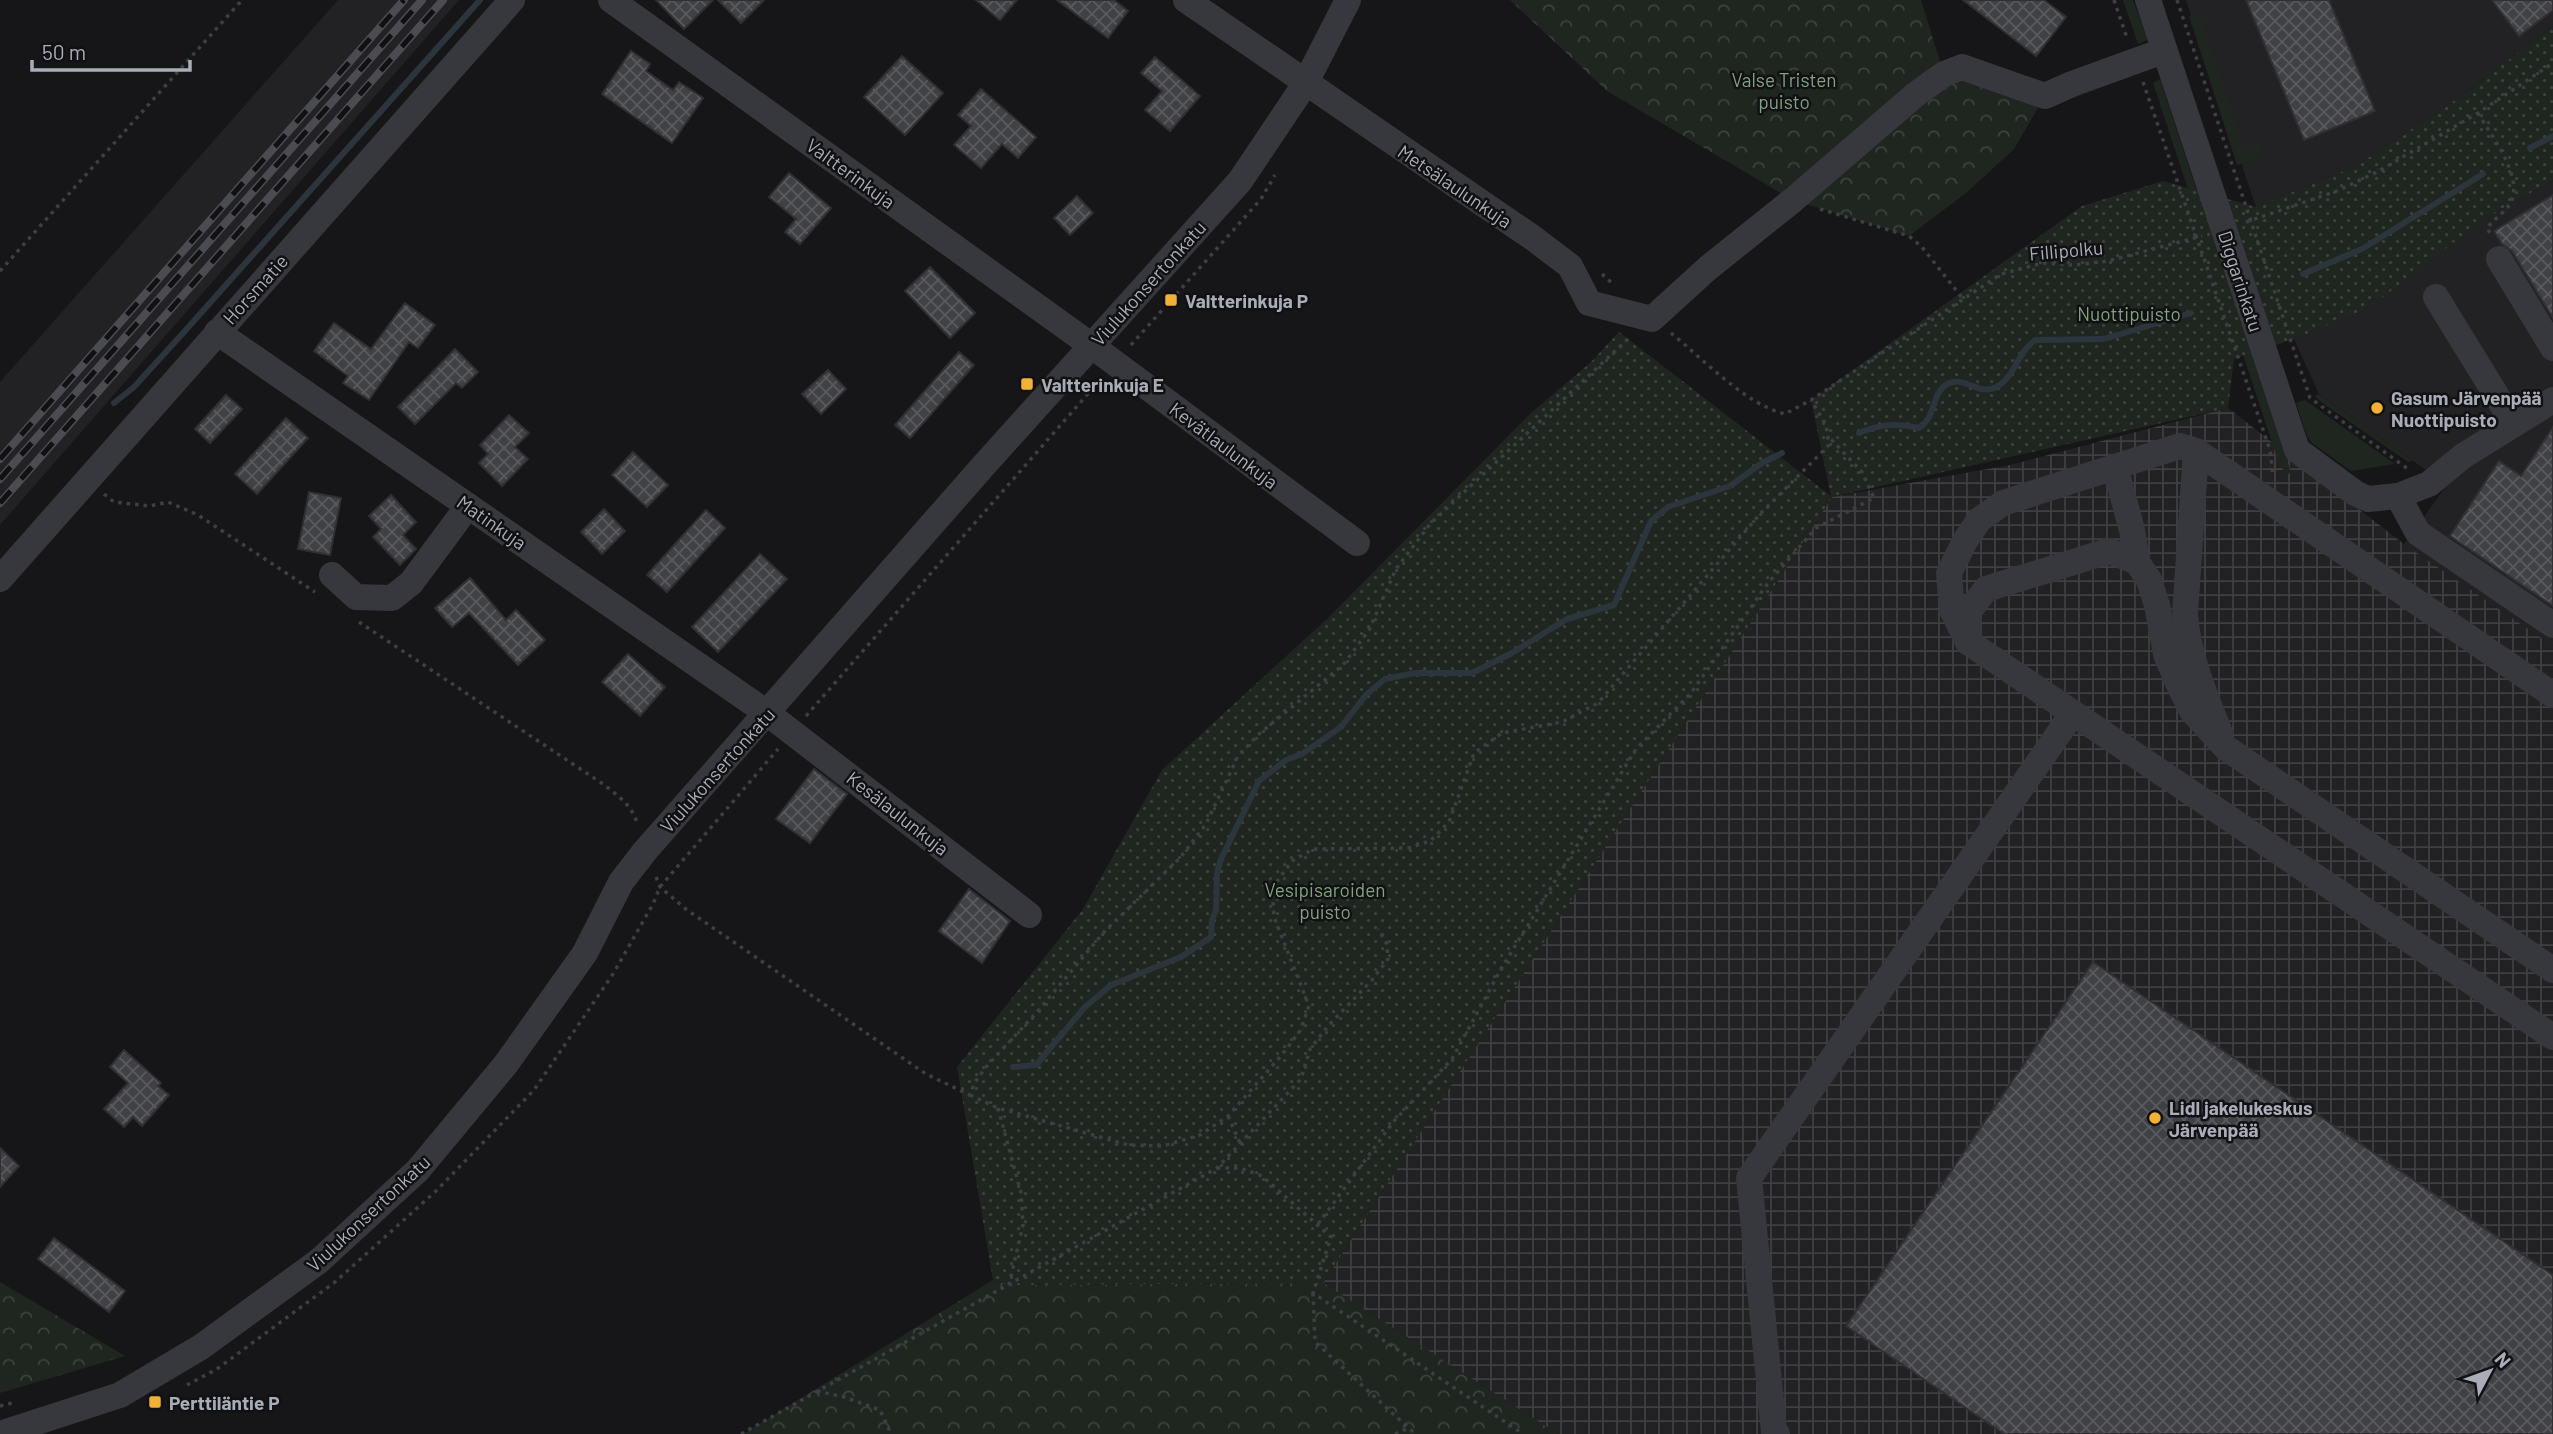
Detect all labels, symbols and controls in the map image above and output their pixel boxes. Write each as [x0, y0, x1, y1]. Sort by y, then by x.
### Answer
scale bar [32, 28, 189, 72]
text: 50 m [42, 39, 86, 64]
park label: Valse Tristen puisto [1731, 68, 1837, 113]
street label: Valtterinkuja [802, 133, 900, 213]
street label: Metsälaulunkuja [1394, 139, 1516, 233]
street label: Viulukonsertonkatu [1086, 216, 1210, 350]
street label: Diggarinkatu [2214, 228, 2268, 334]
street label: Fillipolku [2028, 235, 2104, 265]
street label: Horsmatie [218, 249, 292, 329]
place label: Valtterinkuja P [1185, 289, 1308, 312]
marker: Valtterinkuja P [1163, 292, 1179, 308]
park label: Nuottipuisto [2077, 302, 2181, 325]
place label: Valtterinkuja E [1041, 373, 1164, 396]
marker: Valtterinkuja E [1019, 376, 1035, 392]
place label: Gasum Järvenpää Nuottipuisto [2391, 386, 2542, 431]
street label: Kevätlaulunkuja [1165, 397, 1283, 493]
marker: Gasum Järvenpää Nuottipuisto [2369, 400, 2385, 416]
street label: Matinkuja [453, 490, 531, 554]
street label: Viulukonsertonkatu [655, 703, 779, 837]
street label: Kesälaulunkuja [842, 766, 954, 860]
park label: Vesipisaroiden puisto [1264, 878, 1386, 923]
place label: Lidl jakelukeskus Järvenpää [2169, 1096, 2312, 1141]
marker: Lidl jakelukeskus Järvenpää [2147, 1110, 2163, 1126]
street label: Viulukonsertonkatu [302, 1150, 434, 1276]
north arrow [2455, 1336, 2525, 1406]
text: N [2490, 1347, 2516, 1372]
place label: Perttiläntie P [169, 1391, 280, 1414]
marker: Perttiläntie P [147, 1394, 163, 1410]

